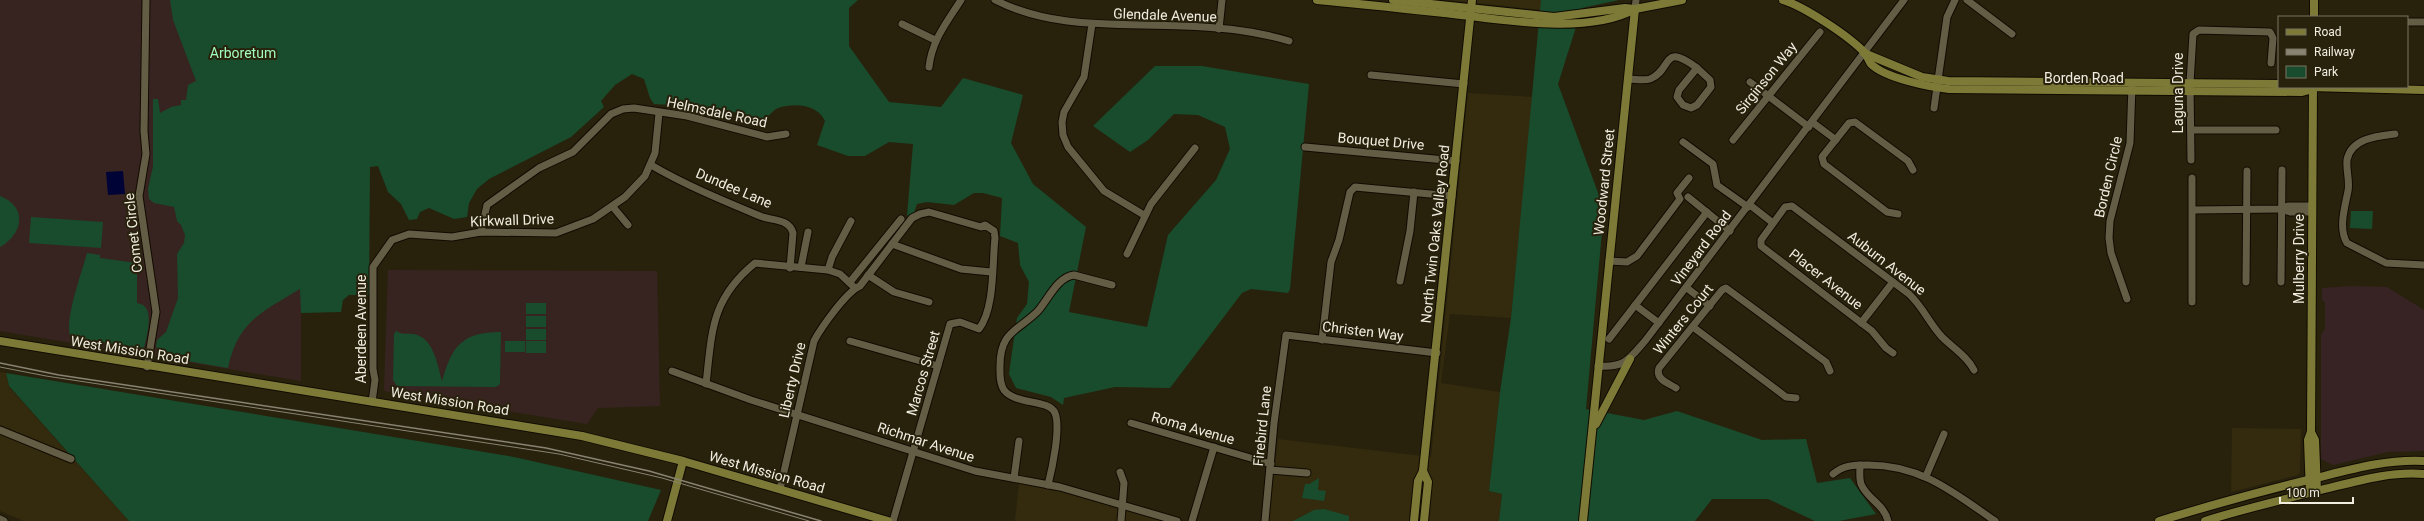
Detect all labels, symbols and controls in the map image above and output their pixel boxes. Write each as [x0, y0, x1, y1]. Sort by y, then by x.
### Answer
street label: Glendale Avenue [1113, 5, 1217, 25]
legend [2278, 16, 2408, 88]
text: Road [2314, 25, 2342, 39]
street label: Sirginson Way [1732, 38, 1800, 117]
park label: Arboretum [210, 45, 276, 61]
text: Railway [2314, 45, 2355, 59]
street label: Laguna Drive [2170, 52, 2186, 134]
text: Park [2314, 65, 2339, 79]
street label: Borden Road [2044, 70, 2124, 86]
street label: Helmsdale Road [665, 94, 769, 130]
street label: Woodward Street [1590, 127, 1618, 236]
street label: Bouquet Drive [1337, 129, 1425, 153]
street label: Borden Circle [2091, 135, 2125, 219]
street label: North Twin Oaks Valley Road [1418, 144, 1452, 324]
street label: Dundee Lane [694, 165, 774, 211]
street label: Comet Circle [121, 192, 145, 274]
street label: Vineyard Road [1668, 207, 1734, 289]
street label: Kirkwall Drive [470, 211, 554, 229]
street label: Mulberry Drive [2291, 214, 2307, 304]
street label: Auburn Avenue [1845, 228, 1929, 298]
street label: Placer Avenue [1786, 245, 1866, 313]
street label: Aberdeen Avenue [353, 275, 369, 383]
street label: Winters Court [1650, 280, 1716, 357]
street label: Christen Way [1321, 318, 1405, 344]
street label: Marcos Street [903, 328, 943, 417]
street label: West Mission Road [70, 333, 190, 367]
street label: Liberty Drive [775, 340, 809, 420]
street label: West Mission Road [390, 384, 510, 418]
street label: Firebird Lane [1250, 385, 1274, 467]
street label: Roma Avenue [1150, 408, 1236, 448]
street label: Richmar Avenue [876, 419, 976, 465]
street label: West Mission Road [707, 448, 827, 496]
scale bar [2280, 479, 2353, 505]
text: 100 m [2286, 486, 2320, 500]

